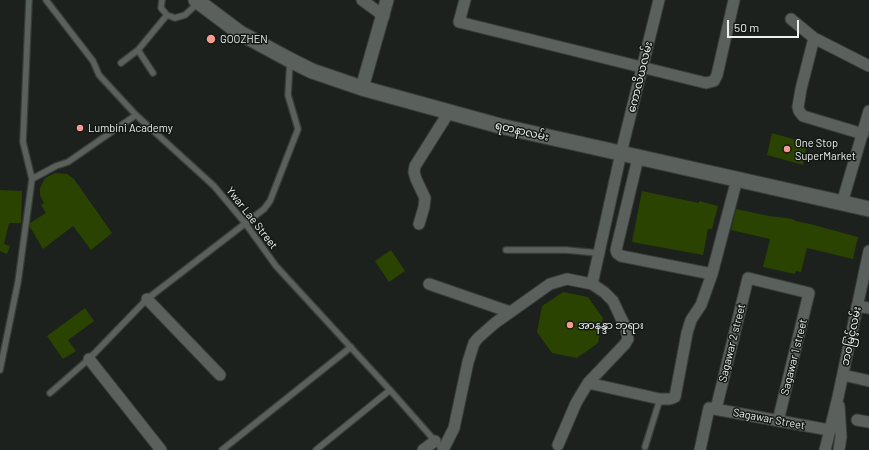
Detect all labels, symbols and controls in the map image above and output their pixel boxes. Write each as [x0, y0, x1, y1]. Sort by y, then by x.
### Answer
scale bar [729, 12, 801, 38]
text: 50 m [734, 20, 759, 34]
place label: GOOZHEN [220, 32, 268, 46]
marker: GOOZHEN [205, 33, 217, 45]
street label: ကောလိယလမ်း [625, 40, 655, 114]
street label: ရတနာလမ်း [494, 118, 550, 144]
place label: Lumbini Academy [88, 121, 173, 135]
marker: Lumbini Academy [75, 123, 85, 133]
place label: One Stop SuperMarket [795, 136, 856, 162]
marker: One Stop SuperMarket [782, 144, 792, 154]
street label: Ywar Lae Street [224, 184, 280, 252]
street label: Sagawar 2 street [716, 303, 748, 383]
street label: ဘ၀မြင့်လမ်း [838, 305, 864, 367]
place label: အာနန္ဒာ ဘုရား [578, 318, 644, 332]
street label: Sagawar 1 street [778, 318, 810, 396]
marker: အာနန္ဒာ ဘုရား [565, 320, 575, 330]
street label: Sagawar Street [732, 406, 806, 432]

